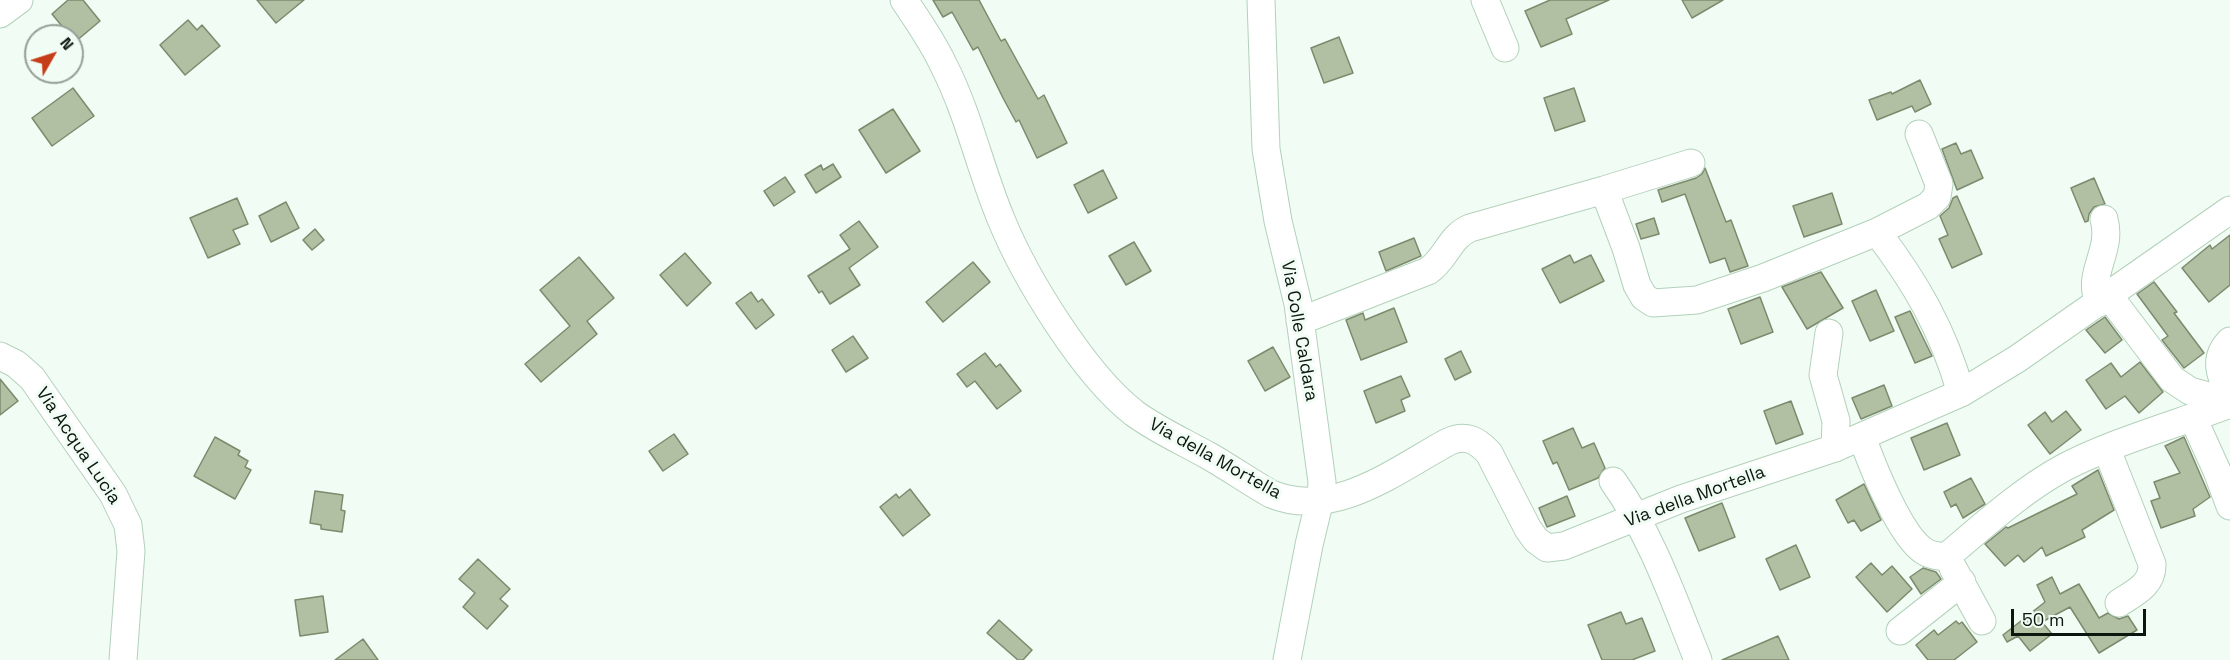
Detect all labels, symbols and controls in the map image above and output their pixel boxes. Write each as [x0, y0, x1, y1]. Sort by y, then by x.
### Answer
north arrow [24, 24, 84, 84]
text: N [55, 33, 78, 54]
street label: Via Colle Caldara [1276, 259, 1322, 403]
street label: Via Acqua Lucia [31, 383, 125, 509]
street label: Via della Mortella [1145, 414, 1285, 504]
street label: Via della Mortella [1622, 462, 1768, 532]
scale bar [2014, 597, 2149, 635]
text: 50 m [2022, 608, 2064, 631]

